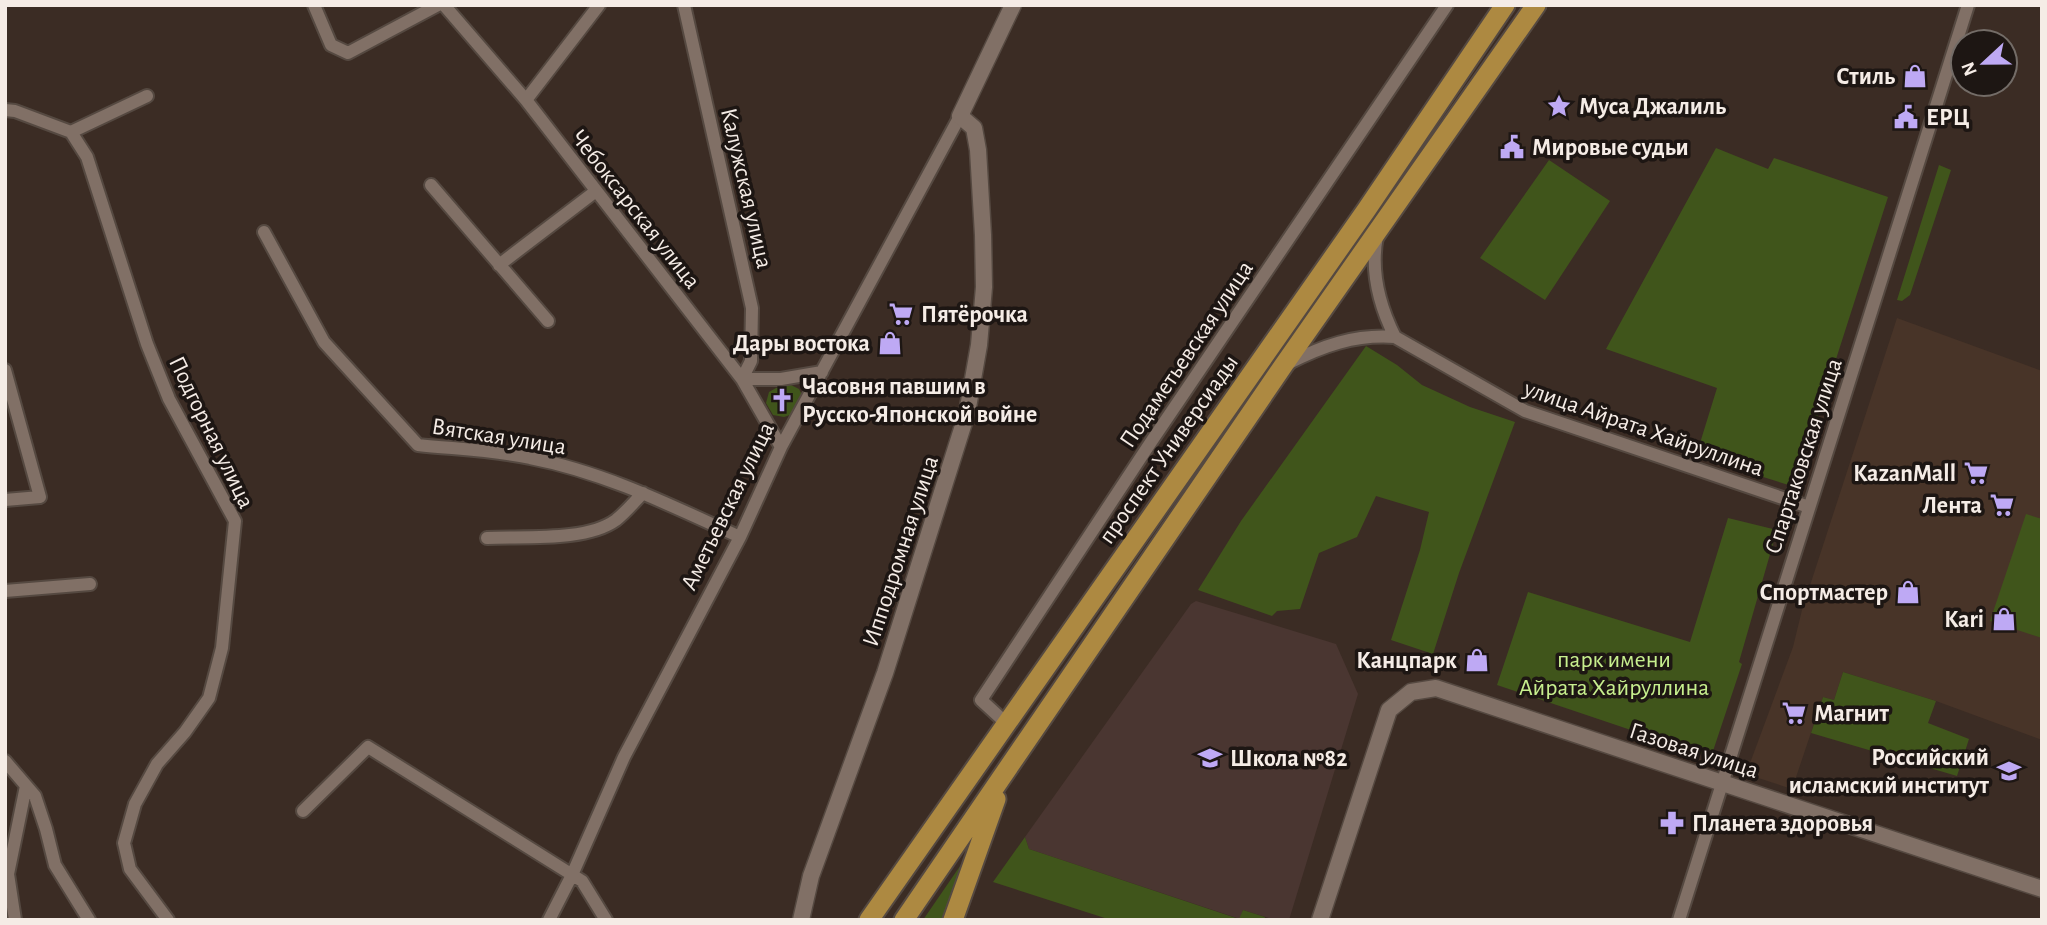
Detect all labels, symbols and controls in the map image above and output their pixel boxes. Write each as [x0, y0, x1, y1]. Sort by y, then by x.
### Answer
north arrow [1949, 28, 2019, 98]
text: N [1958, 59, 1981, 78]
shop icon: Стиль [1901, 62, 1929, 90]
place label: Стиль [1836, 65, 1895, 89]
place icon: Муса Джалиль [1545, 92, 1573, 120]
place label: Муса Джалиль [1579, 95, 1726, 119]
public building icon: ЕРЦ [1892, 103, 1920, 131]
street label: Калужская улица [716, 106, 776, 271]
place label: ЕРЦ [1926, 106, 1970, 130]
street label: Чебоксарская улица [566, 126, 705, 294]
public building icon: Мировые судьи [1498, 133, 1526, 161]
place label: Мировые судьи [1532, 136, 1689, 160]
street label: Подаметьевская улица [1116, 257, 1258, 452]
supermarket icon: Пятёрочка [887, 300, 915, 328]
place label: Пятёрочка [921, 303, 1028, 327]
shop icon: Дары востока [876, 329, 904, 357]
place label: Дары востока [733, 332, 870, 356]
street label: проспект Универсиады [1095, 351, 1243, 548]
street label: Подгорная улица [164, 353, 258, 512]
street label: Спартаковская улица [1761, 356, 1847, 557]
place label: Часовня павшим в Русско-Японской войне [802, 375, 1037, 427]
street label: улица Айрата Хайруллина [1520, 376, 1767, 481]
church icon: Часовня павшим в Русско-Японской войне [768, 386, 796, 414]
street label: Вятская улица [430, 415, 568, 459]
street label: Аметьевская улица [677, 419, 779, 594]
street label: Ипподромная улица [859, 453, 943, 650]
supermarket icon: KazanMall [1962, 459, 1990, 487]
place label: KazanMall [1853, 462, 1956, 486]
supermarket icon: Лента [1988, 491, 2016, 519]
place label: Лента [1922, 494, 1982, 518]
shop icon: Спортмастер [1894, 578, 1922, 606]
place label: Спортмастер [1759, 581, 1888, 605]
shop icon: Kari [1990, 605, 2018, 633]
place label: Kari [1944, 608, 1984, 632]
shop icon: Канцпарк [1463, 646, 1491, 674]
park label: парк имени Айрата Хайруллина [1519, 648, 1709, 700]
place label: Канцпарк [1356, 649, 1457, 673]
supermarket icon: Магнит [1780, 699, 1808, 727]
place label: Магнит [1814, 702, 1890, 726]
street label: Газовая улица [1626, 719, 1761, 783]
school or university icon: Школа №82 [1196, 744, 1224, 772]
place label: Российский исламский институт [1789, 746, 1990, 798]
place label: Школа №82 [1230, 747, 1348, 771]
school or university icon: Российский исламский институт [1995, 757, 2023, 785]
pharmacy icon: Планета здоровья [1658, 809, 1686, 837]
place label: Планета здоровья [1692, 812, 1873, 836]

